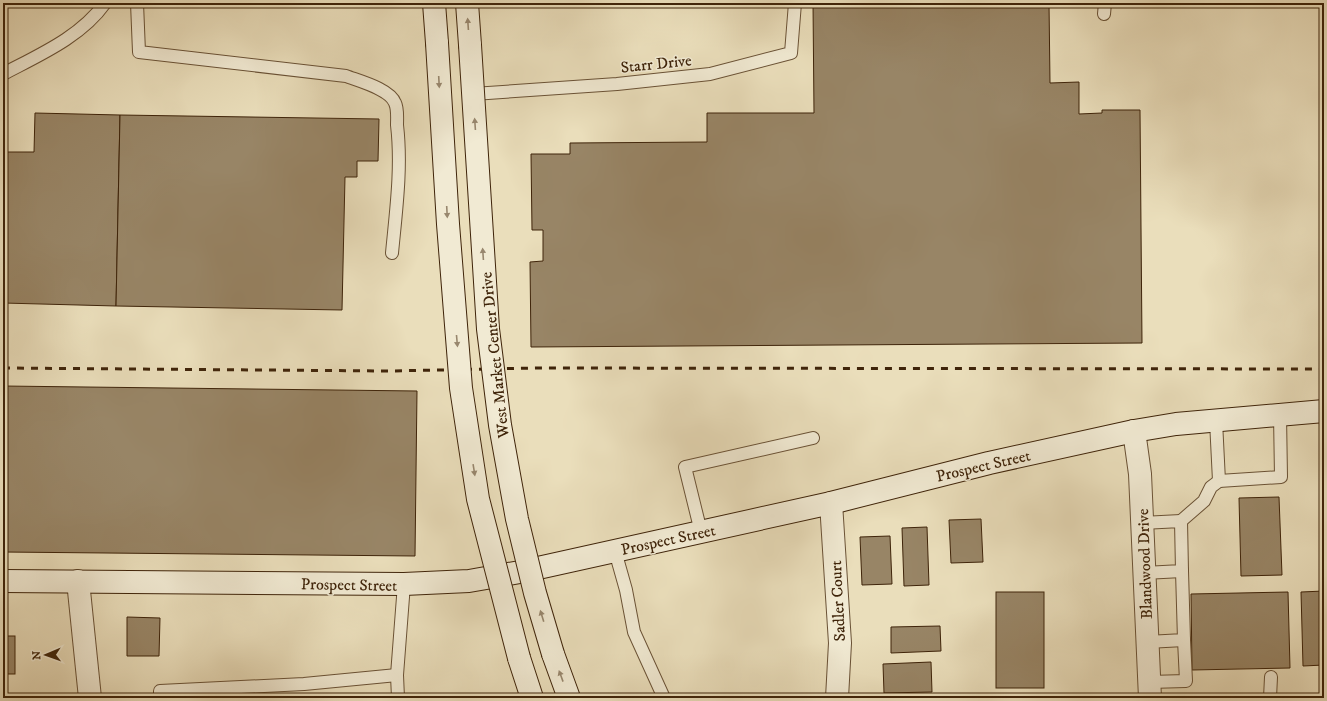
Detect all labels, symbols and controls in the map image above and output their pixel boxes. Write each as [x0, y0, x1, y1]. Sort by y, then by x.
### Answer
one-way arrow [465, 18, 472, 30]
street label: Starr Drive [620, 50, 693, 78]
one-way arrow [436, 76, 443, 88]
one-way arrow [471, 118, 478, 130]
one-way arrow [444, 206, 451, 218]
one-way arrow [480, 248, 487, 260]
street label: West Market Center Drive [476, 270, 514, 440]
one-way arrow [454, 335, 461, 347]
street label: Prospect Street [934, 445, 1032, 487]
one-way arrow [471, 464, 477, 476]
street label: Blandwood Drive [1133, 508, 1157, 620]
street label: Prospect Street [619, 520, 717, 560]
street label: Sadler Court [826, 560, 850, 642]
street label: Prospect Street [301, 574, 397, 596]
one-way arrow [539, 610, 545, 622]
north arrow [26, 635, 66, 675]
text: N [30, 651, 44, 660]
one-way arrow [558, 669, 564, 681]

